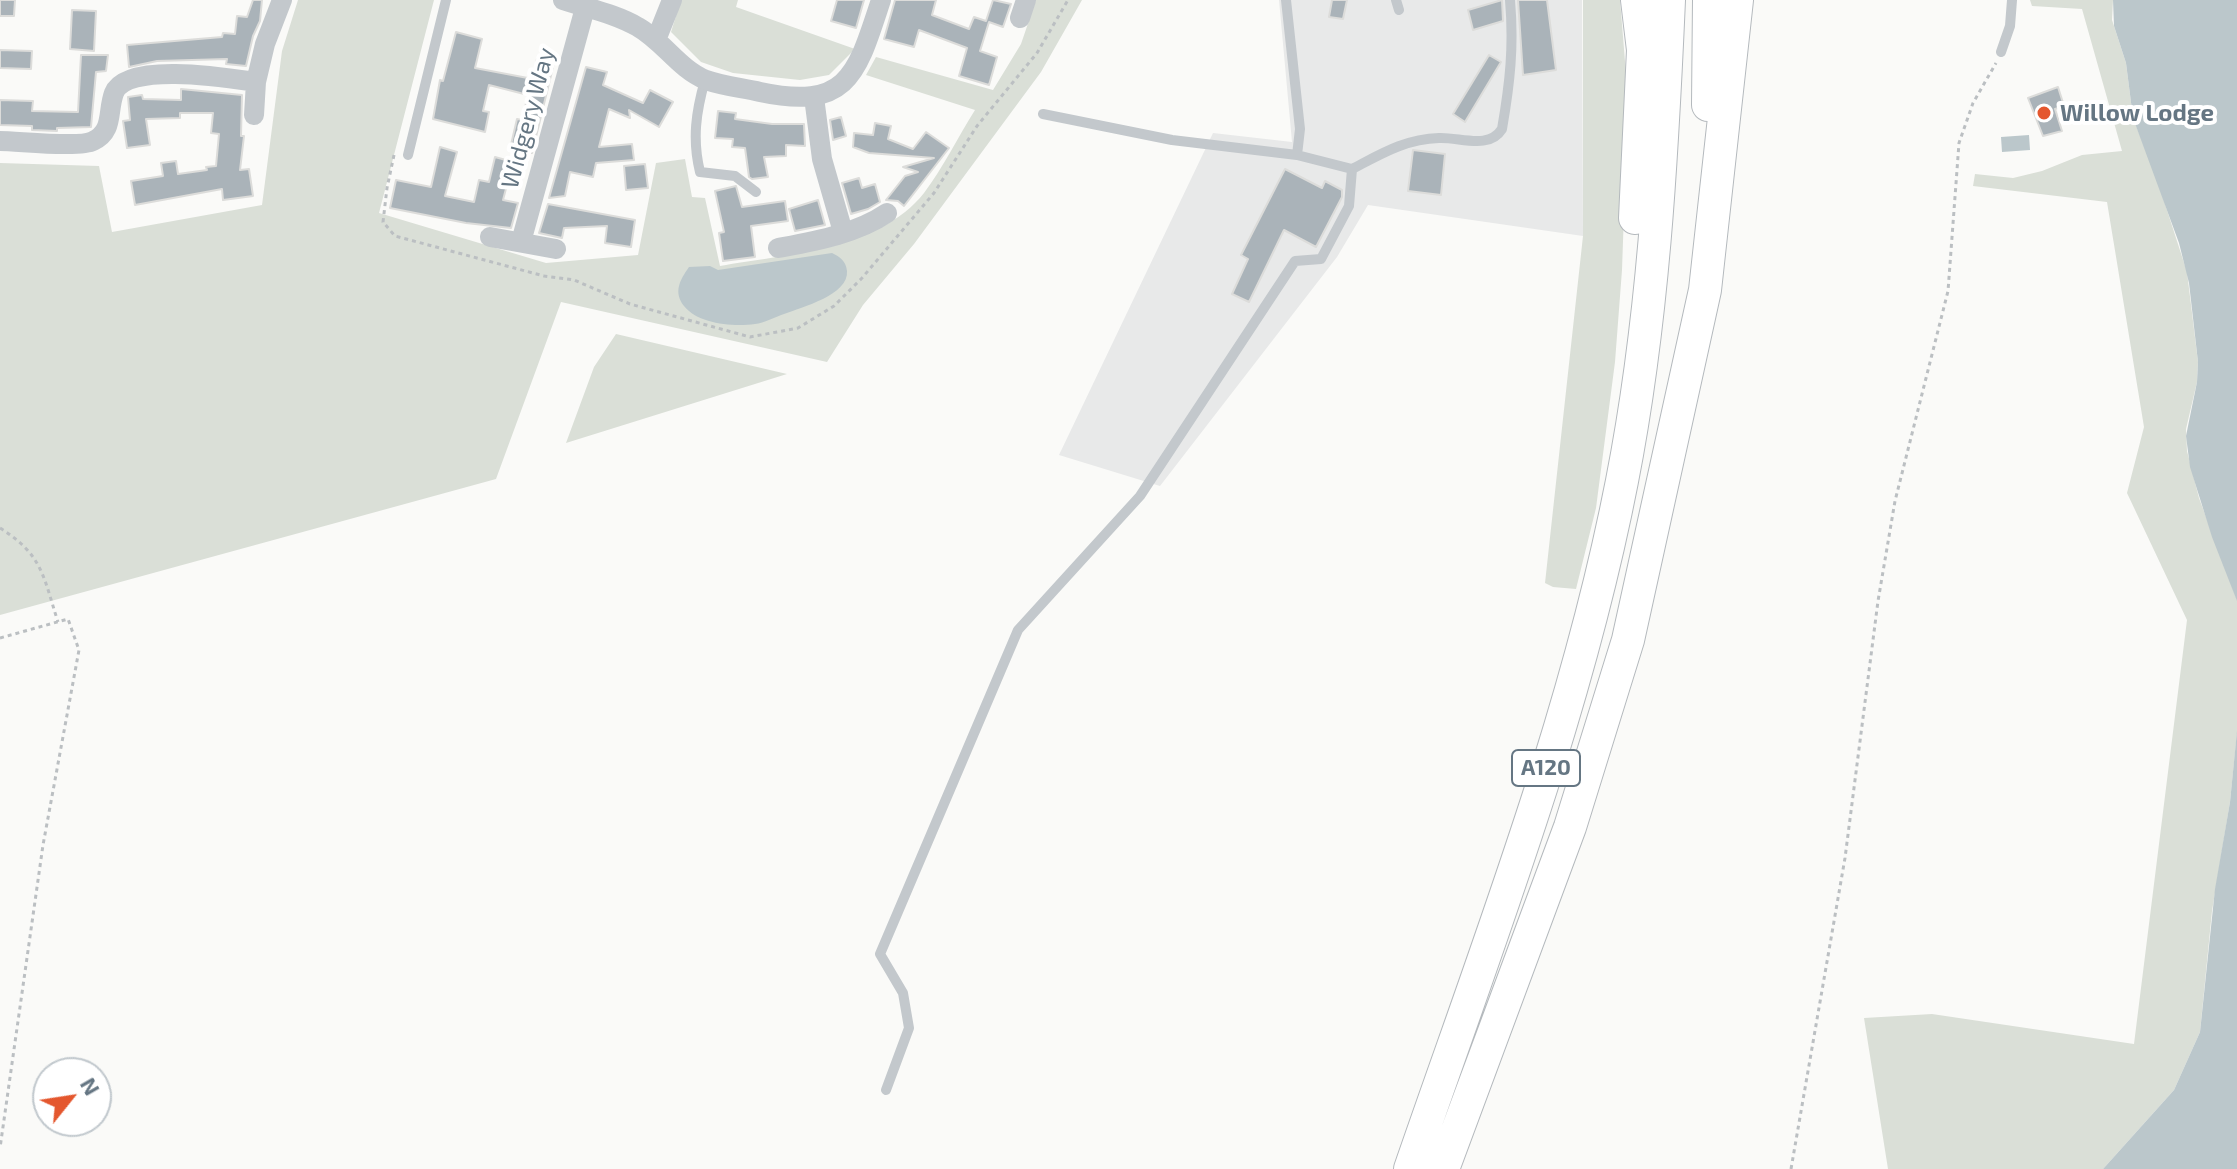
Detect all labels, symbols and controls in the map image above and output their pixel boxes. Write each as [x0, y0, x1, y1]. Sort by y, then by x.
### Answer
street label: Widgery Way [495, 44, 561, 192]
place label: Willow Lodge [2060, 99, 2214, 127]
marker: Willow Lodge [2035, 104, 2053, 122]
road number: A120 [1512, 750, 1580, 786]
north arrow [32, 1057, 112, 1137]
text: N [76, 1073, 106, 1099]

